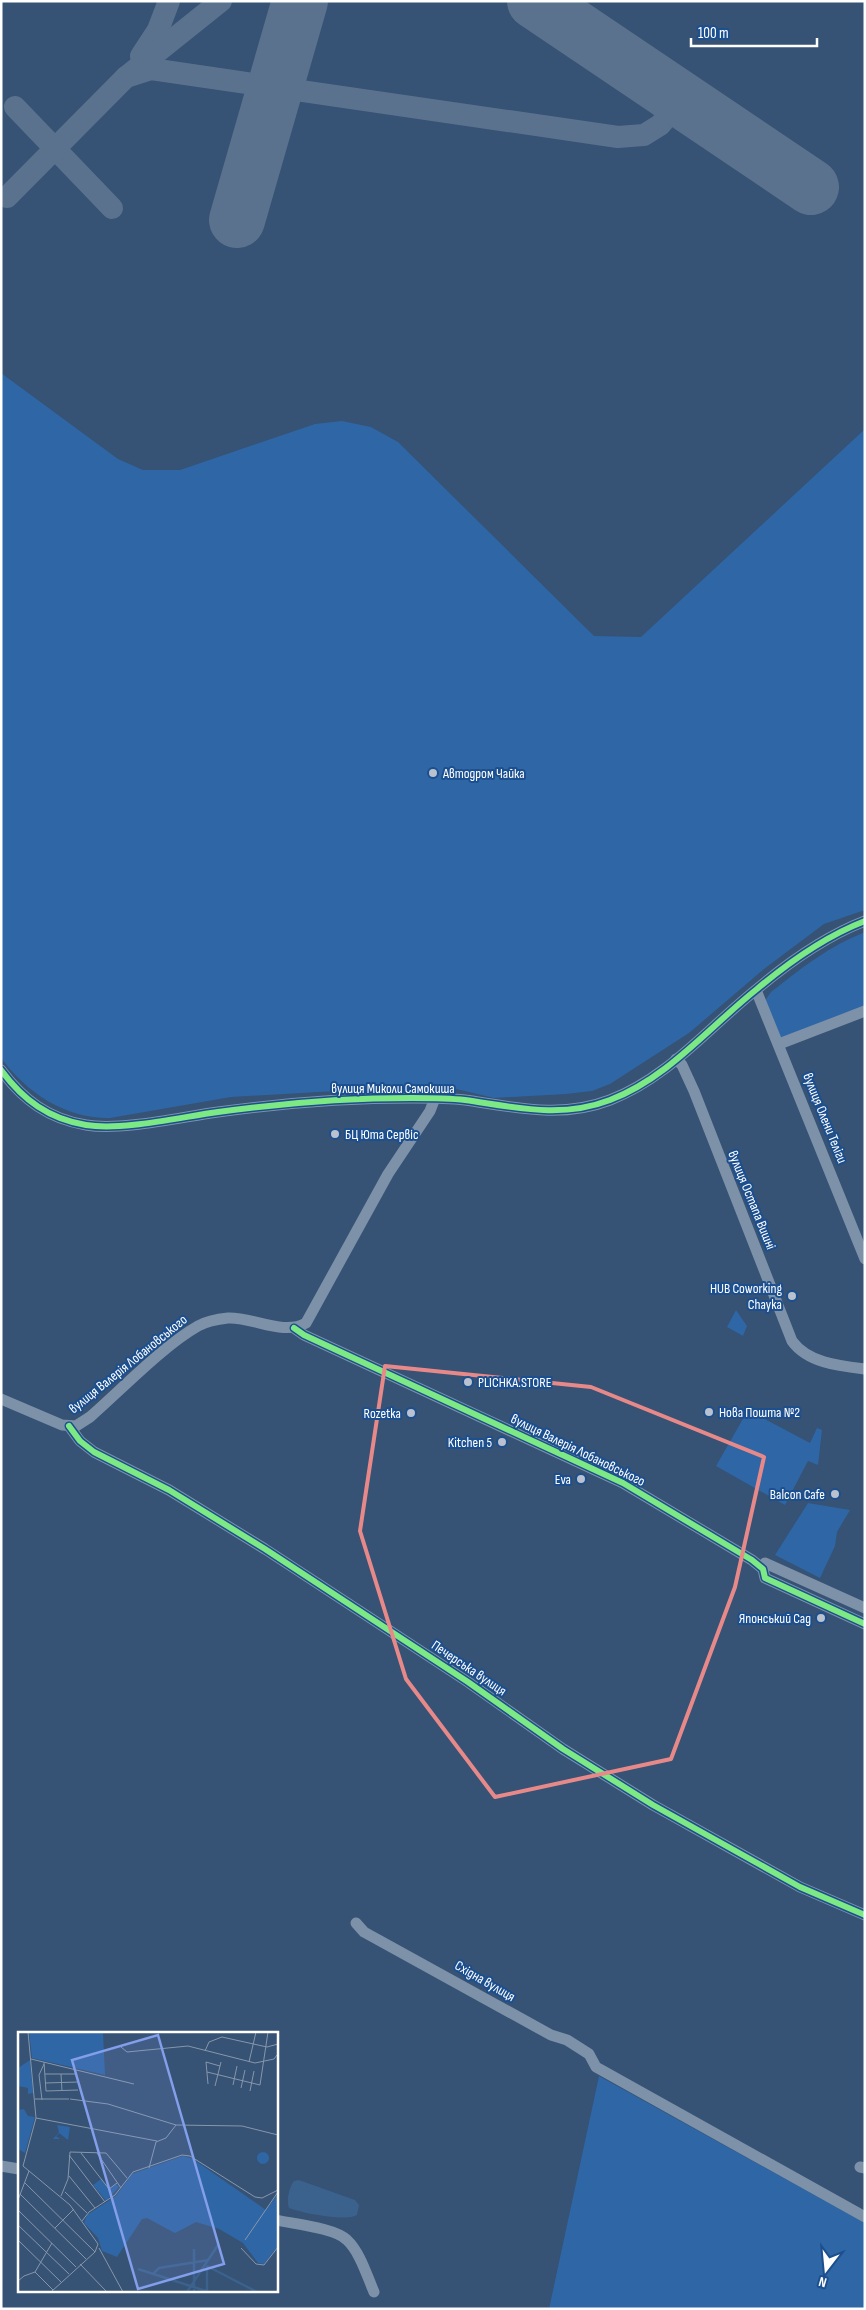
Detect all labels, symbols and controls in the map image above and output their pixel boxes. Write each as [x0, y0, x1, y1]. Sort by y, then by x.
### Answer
scale bar [691, 15, 817, 47]
text: 100 m [698, 24, 729, 43]
place label: Автодром Чайка [442, 765, 525, 782]
marker: Автодром Чайка [427, 767, 439, 779]
street label: вулиця Олени Теліги [799, 1070, 851, 1166]
street label: вулиця Миколи Самокиша [331, 1080, 455, 1097]
place label: БЦ Юта Сервіс [345, 1126, 419, 1143]
marker: БЦ Юта Сервіс [329, 1128, 341, 1140]
street label: вулиця Остапа Вишні [724, 1148, 780, 1252]
place label: HUB Coworking Chayka [710, 1280, 782, 1313]
marker: HUB Coworking Chayka [786, 1290, 798, 1302]
street label: вулиця Валерія Лобановського [65, 1311, 191, 1417]
place label: PLICHKA.STORE [478, 1374, 552, 1391]
marker: PLICHKA.STORE [462, 1376, 474, 1388]
place label: Нова Пошта №2 [719, 1404, 800, 1421]
place label: Rozetka [364, 1405, 401, 1422]
marker: Нова Пошта №2 [703, 1406, 715, 1418]
marker: Rozetka [405, 1407, 417, 1419]
street label: вулиця Валерія Лобановського [508, 1410, 648, 1490]
place label: Kitchen 5 [448, 1434, 492, 1451]
marker: Kitchen 5 [496, 1436, 508, 1448]
place label: Eva [555, 1471, 571, 1488]
marker: Eva [575, 1473, 587, 1485]
place label: Balcon Cafe [770, 1486, 825, 1503]
marker: Balcon Cafe [829, 1488, 841, 1500]
place label: Японський Сад [739, 1610, 811, 1627]
marker: Японський Сад [815, 1612, 827, 1624]
street label: Печерська вулиця [428, 1637, 510, 1699]
street label: Східна вулиця [452, 1957, 518, 2005]
inset map [18, 2032, 278, 2292]
north arrow [801, 2245, 851, 2295]
text: N [817, 2273, 828, 2291]

